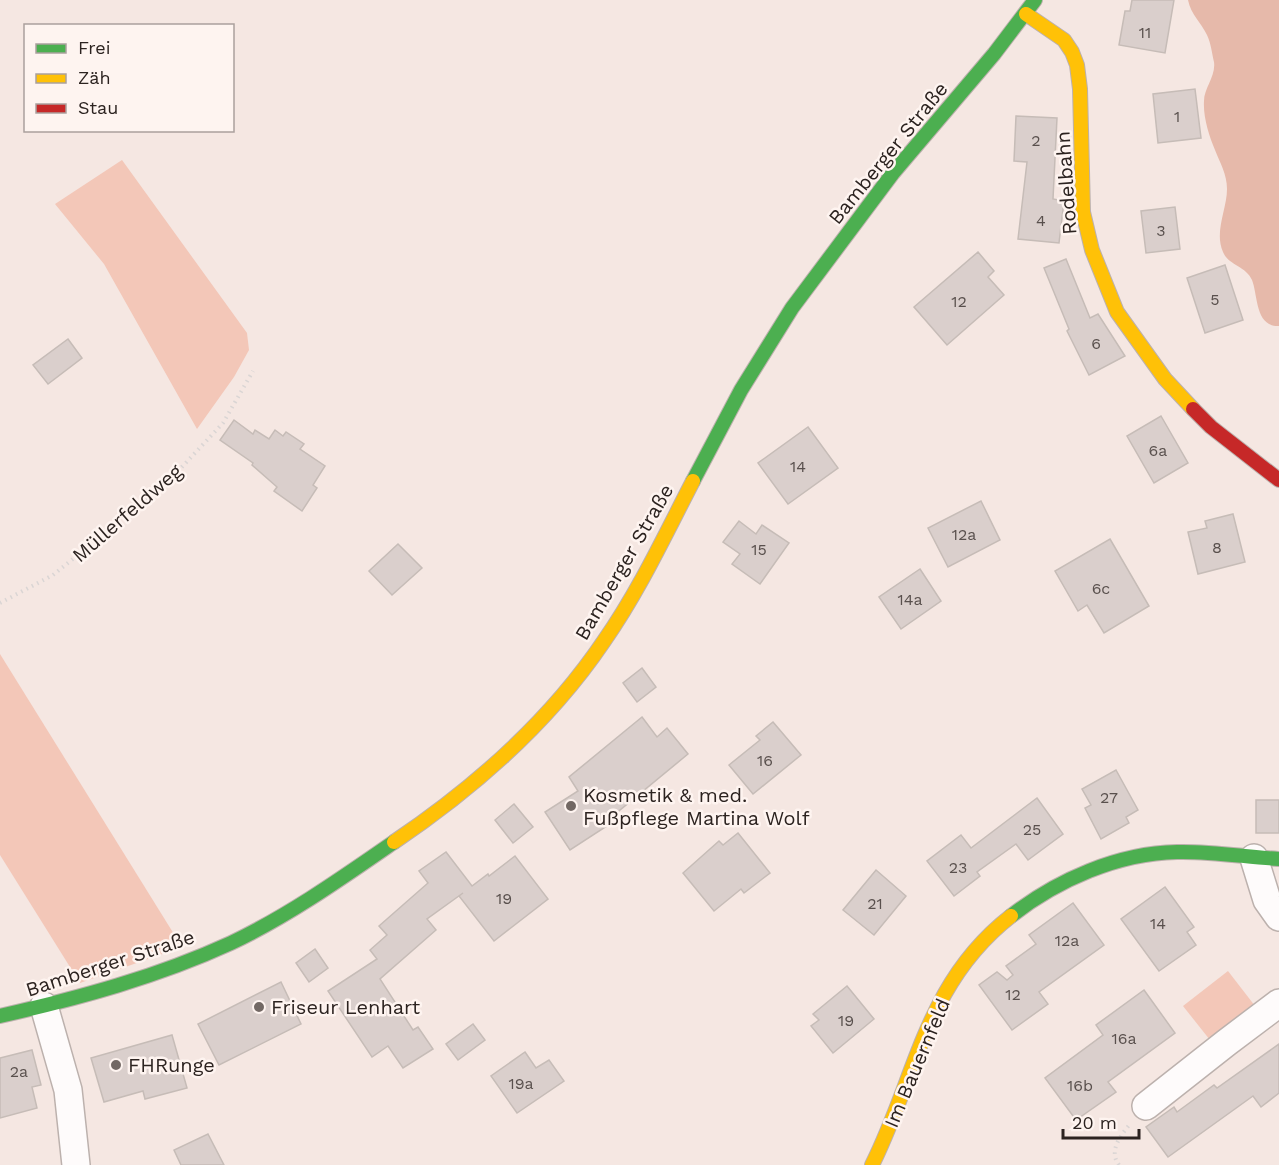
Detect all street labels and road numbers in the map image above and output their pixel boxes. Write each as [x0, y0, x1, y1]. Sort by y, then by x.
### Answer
street label: Bamberger Straße [823, 77, 953, 229]
street label: Rodelbahn [1050, 130, 1082, 236]
street label: Müllerfeldweg [67, 459, 187, 567]
street label: Bamberger Straße [570, 480, 678, 644]
street label: Bamberger Straße [23, 924, 197, 1002]
street label: Im Bauernfeld [879, 995, 955, 1131]

